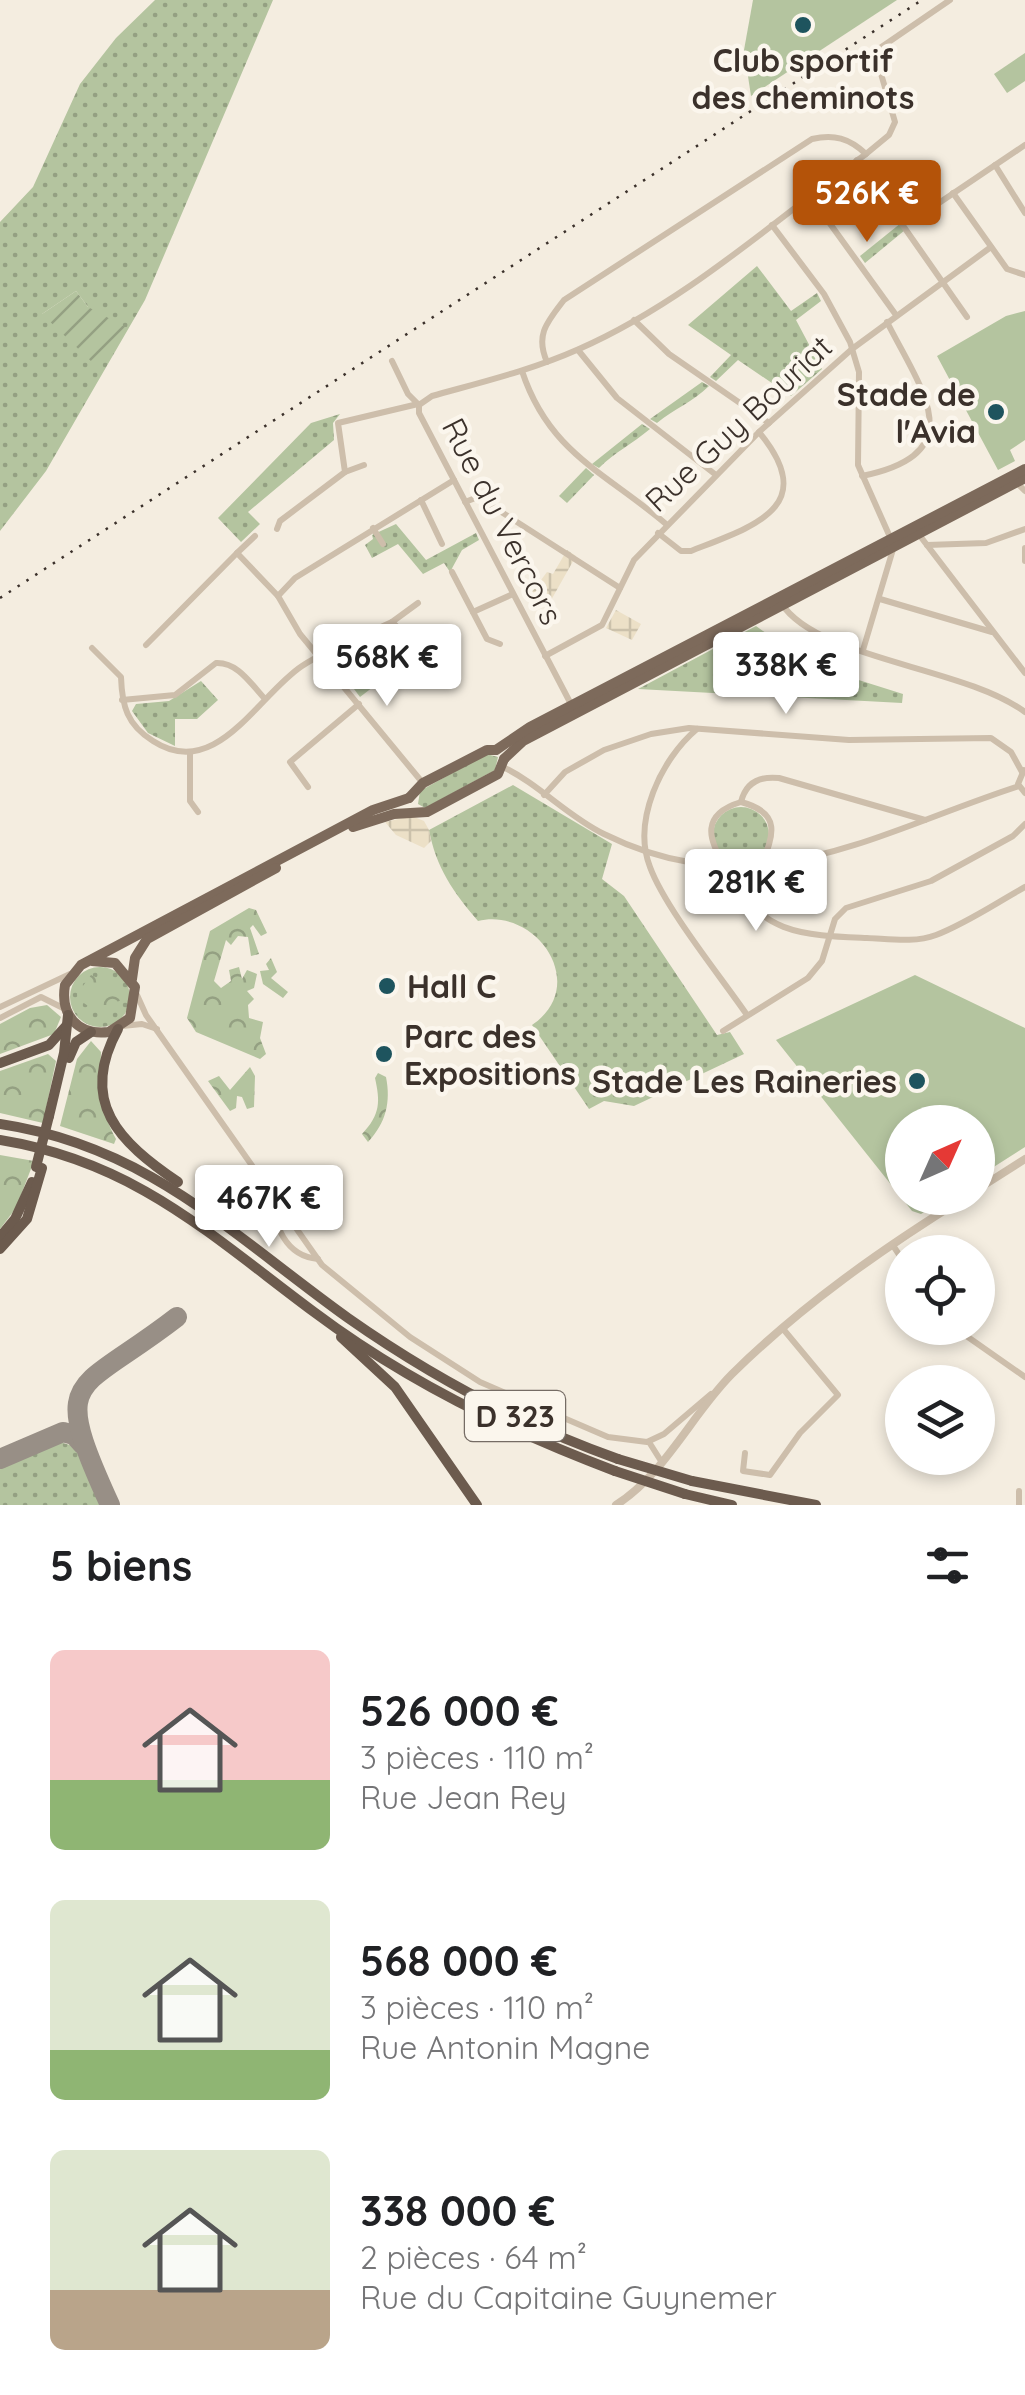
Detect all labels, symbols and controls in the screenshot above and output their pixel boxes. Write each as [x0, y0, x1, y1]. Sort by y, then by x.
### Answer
marker: Club sportif des cheminots [792, 14, 814, 36]
place label: Club sportif des cheminots [692, 40, 914, 117]
pin: 526K € [786, 160, 948, 245]
text: 526K € [815, 172, 919, 212]
street label: Rue Guy Bouriat [636, 326, 840, 520]
place label: Stade de l'Avia [837, 374, 976, 451]
marker: Stade de l'Avia [985, 401, 1007, 423]
street label: Rue du Vercors [434, 411, 572, 631]
pin: 568K € [306, 624, 468, 709]
pin: 338K € [705, 632, 867, 717]
text: 568K € [335, 636, 439, 676]
text: 338K € [735, 644, 837, 684]
pin: 281K € [675, 849, 837, 934]
text: 281K € [707, 861, 805, 901]
place label: Hall C [407, 966, 496, 1006]
marker: Hall C [376, 975, 398, 997]
place label: Parc des Expositions [404, 1016, 576, 1093]
marker: Parc des Expositions [373, 1043, 395, 1065]
place label: Stade Les Raineries [592, 1061, 897, 1101]
marker: Stade Les Raineries [906, 1070, 928, 1092]
north arrow [885, 1105, 995, 1215]
map controls [885, 1105, 995, 1475]
pin: 467K € [188, 1165, 350, 1250]
text: 467K € [217, 1177, 321, 1217]
button: locate [885, 1235, 995, 1345]
button: layers [885, 1365, 995, 1475]
road number: D 323 [465, 1391, 565, 1441]
icon: filters [920, 1538, 975, 1593]
text: 5 biens [50, 1539, 192, 1592]
text: 526 000 € [360, 1684, 559, 1737]
icon: home [130, 1690, 250, 1810]
text: 3 pièces · 110 m² [360, 1737, 594, 1777]
text: Rue Jean Rey [360, 1777, 567, 1817]
text: 568 000 € [360, 1934, 558, 1987]
icon: home [130, 1940, 250, 2060]
text: 3 pièces · 110 m² [360, 1987, 594, 2027]
text: Rue Antonin Magne [360, 2027, 650, 2067]
text: 338 000 € [360, 2184, 555, 2237]
icon: home [130, 2190, 250, 2310]
text: 2 pièces · 64 m² [360, 2237, 587, 2277]
text: Rue du Capitaine Guynemer [360, 2277, 777, 2317]

